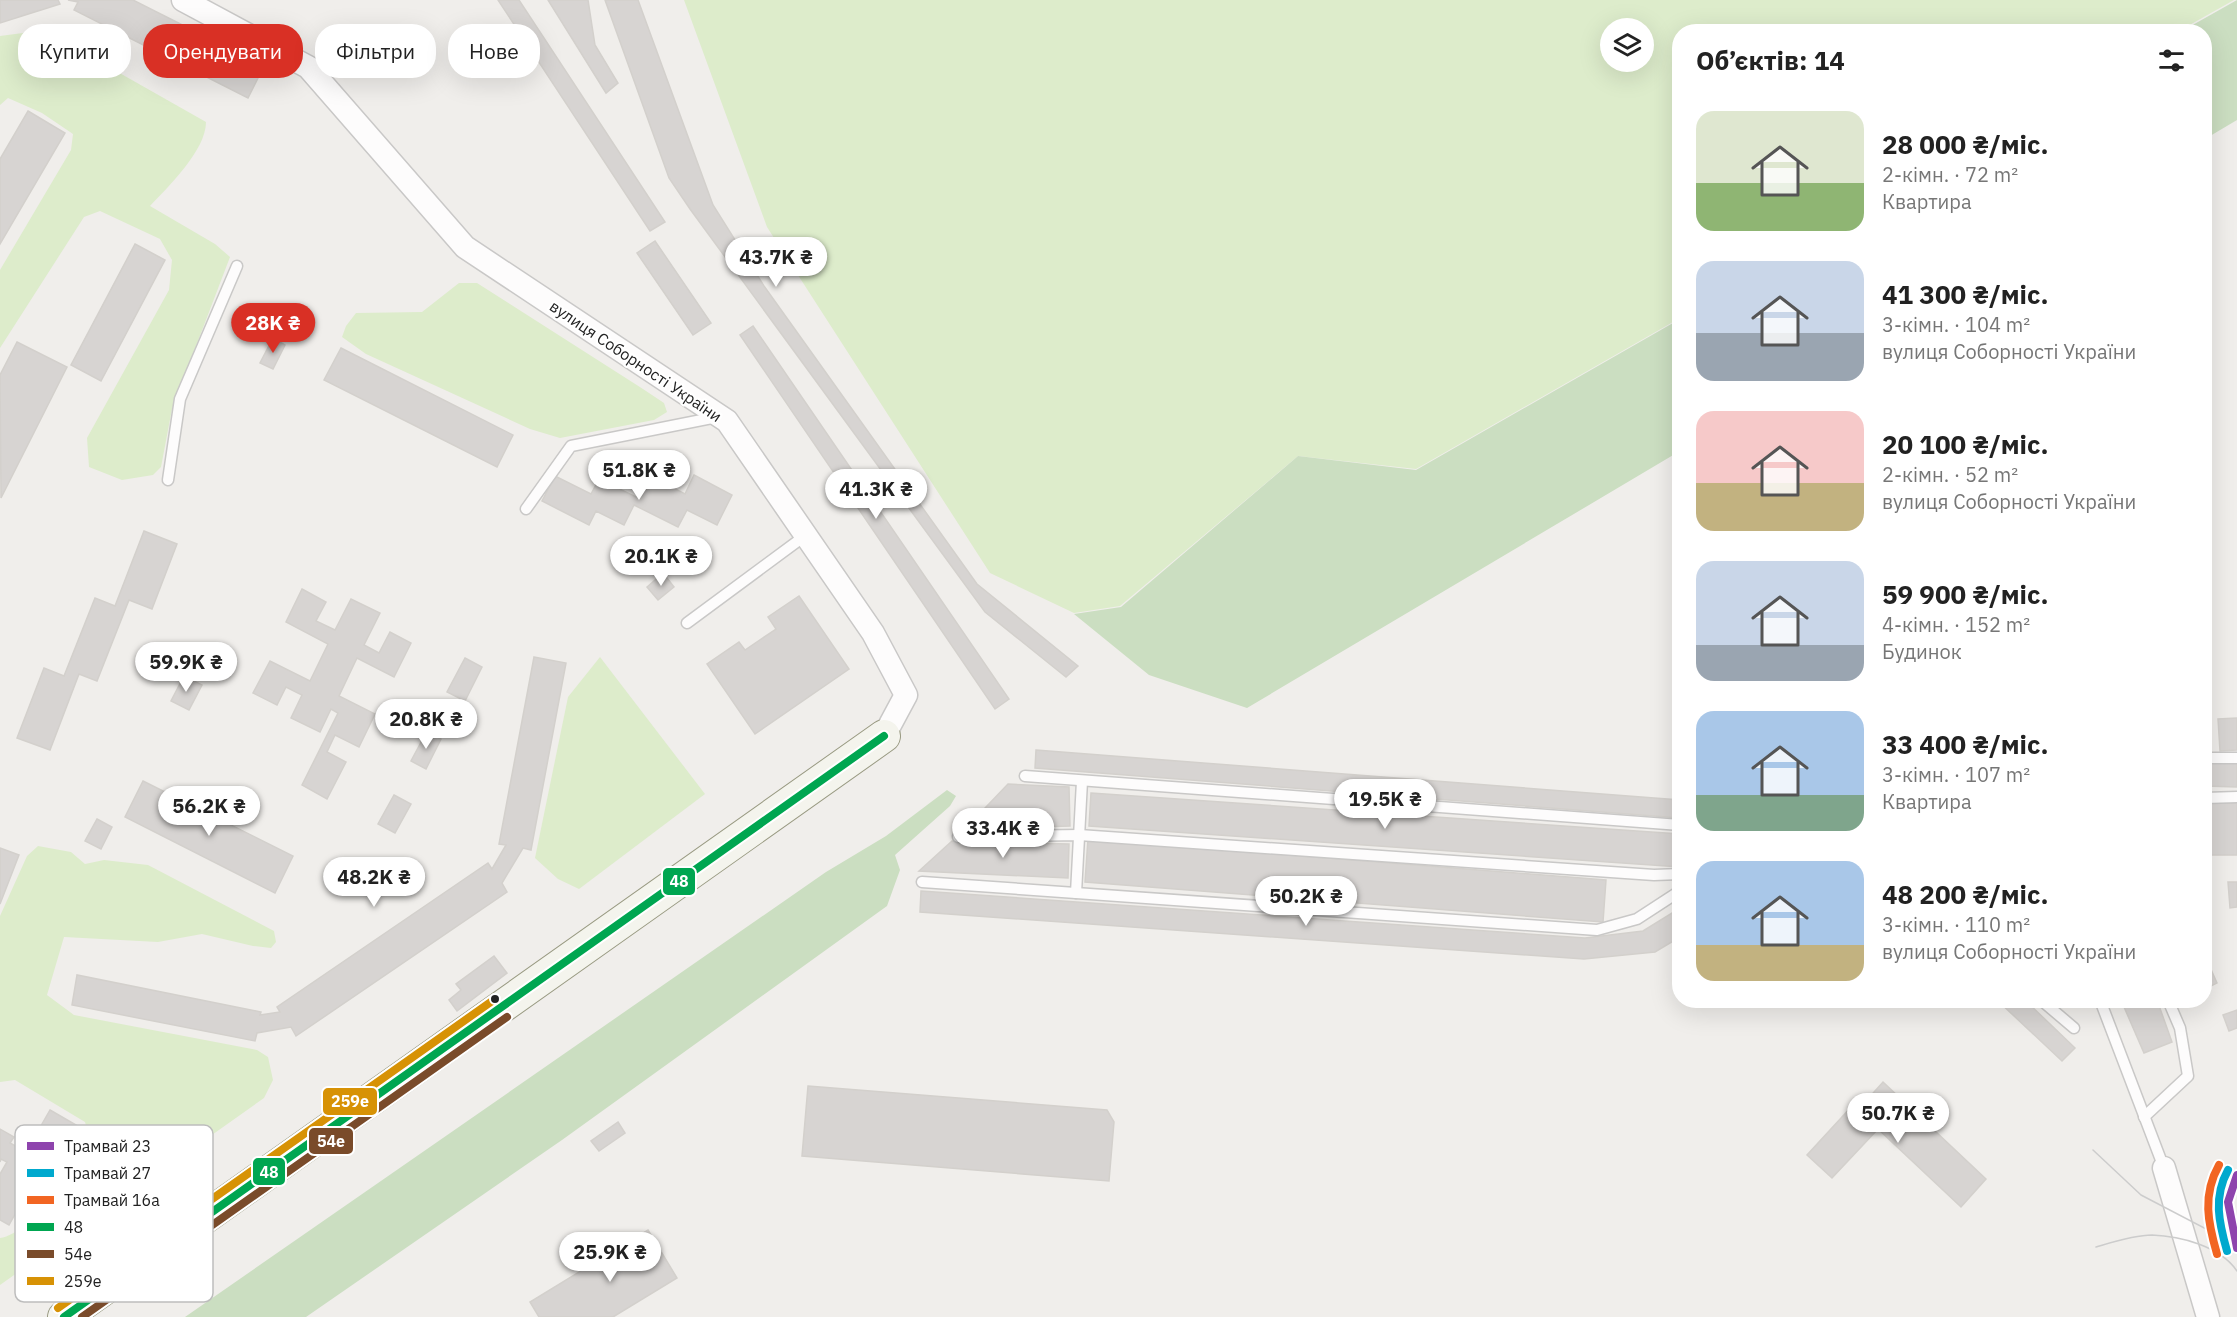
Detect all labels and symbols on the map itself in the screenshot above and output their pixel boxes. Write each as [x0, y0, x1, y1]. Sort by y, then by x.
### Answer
pin: 43.7K ₴ [721, 237, 831, 288]
street label: вулиця Соборності України [546, 296, 726, 426]
pin: 28K ₴ [231, 303, 315, 354]
pin: 51.8K ₴ [584, 450, 694, 501]
pin: 41.3K ₴ [821, 469, 931, 520]
pin: 20.1K ₴ [606, 536, 716, 587]
pin: 59.9K ₴ [131, 642, 241, 693]
pin: 20.8K ₴ [371, 699, 481, 750]
pin: 19.5K ₴ [1330, 779, 1440, 830]
pin: 56.2K ₴ [154, 786, 264, 837]
pin: 33.4K ₴ [948, 808, 1058, 859]
pin: 48.2K ₴ [319, 857, 429, 908]
line badge: 48 [662, 867, 696, 896]
text: 48 [669, 871, 689, 891]
pin: 50.2K ₴ [1251, 876, 1361, 927]
unlabelled marker [489, 993, 501, 1005]
line badge: 259е [322, 1087, 378, 1116]
text: 259е [331, 1091, 369, 1111]
pin: 50.7K ₴ [1843, 1093, 1953, 1144]
legend [15, 1125, 213, 1302]
line badge: 54е [308, 1127, 354, 1155]
text: 54е [317, 1131, 345, 1151]
text: Трамвай 23 [64, 1136, 151, 1156]
line badge: 48 [252, 1157, 286, 1186]
text: 48 [259, 1162, 279, 1182]
text: Трамвай 27 [64, 1163, 151, 1183]
text: Трамвай 16a [64, 1190, 160, 1210]
text: 48 [64, 1217, 83, 1237]
pin: 25.9K ₴ [555, 1232, 665, 1283]
text: 54е [64, 1244, 92, 1264]
text: 259е [64, 1271, 102, 1291]

